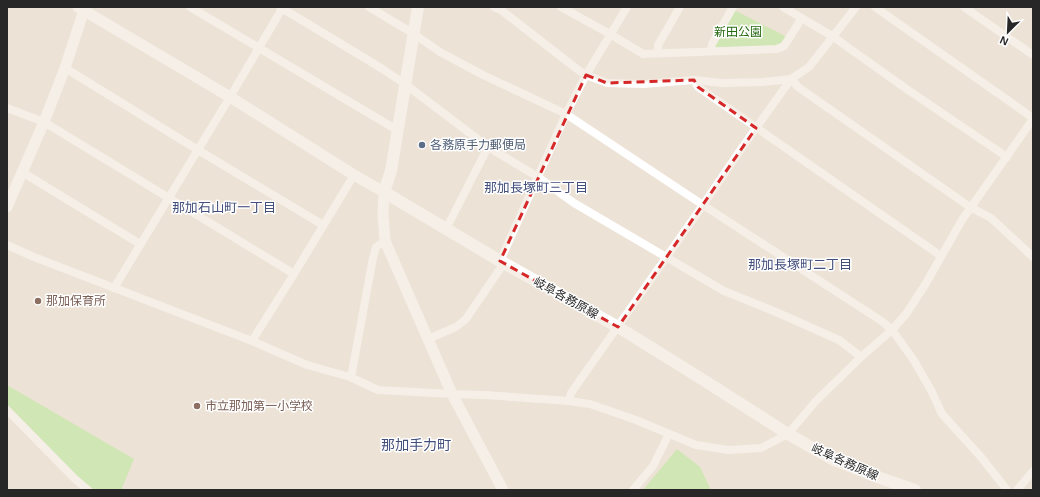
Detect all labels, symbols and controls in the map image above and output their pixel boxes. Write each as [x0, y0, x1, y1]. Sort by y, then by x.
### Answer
north arrow [988, 12, 1028, 52]
park label: 新田公園 [714, 25, 762, 39]
text: N [998, 34, 1010, 48]
place label: 各務原手力郵便局 [430, 138, 526, 152]
marker: 各務原手力郵便局 [417, 140, 427, 150]
district label: 那加長塚町三丁目 [484, 180, 588, 195]
district label: 那加石山町一丁目 [172, 200, 276, 215]
district label: 那加長塚町二丁目 [748, 257, 852, 272]
street label: 岐阜各務原線 [531, 274, 601, 322]
place label: 那加保育所 [46, 294, 106, 308]
marker: 那加保育所 [33, 296, 43, 306]
place label: 市立那加第一小学校 [205, 399, 313, 413]
marker: 市立那加第一小学校 [192, 401, 202, 411]
district label: 那加手力町 [381, 437, 451, 453]
street label: 岐阜各務原線 [809, 441, 881, 483]

